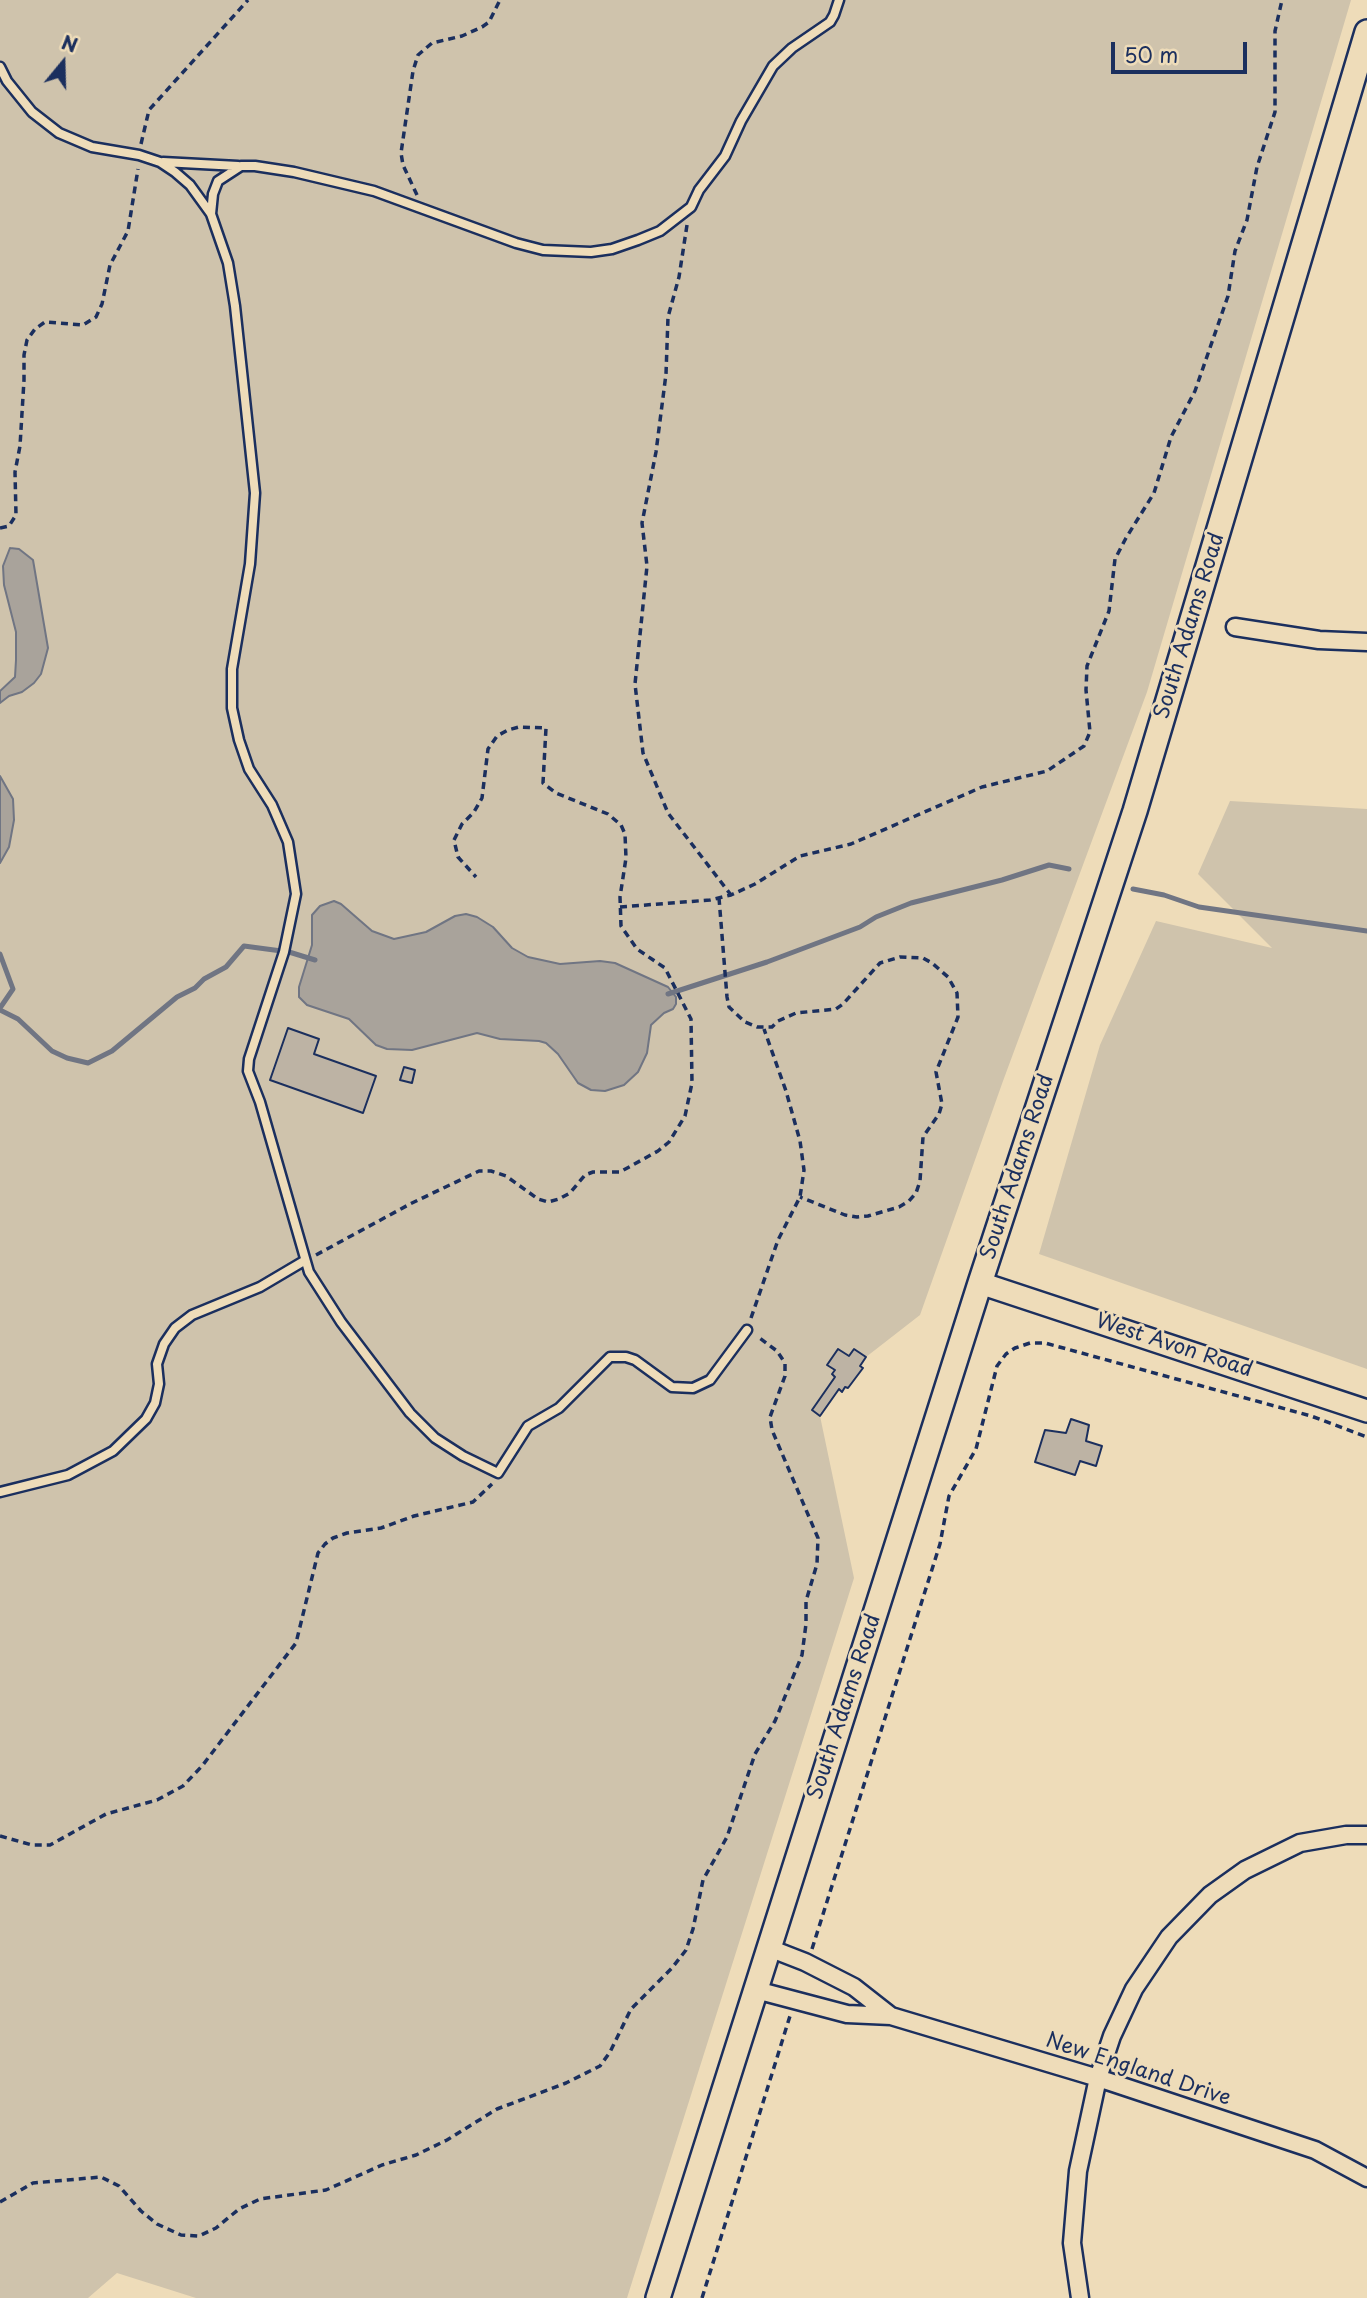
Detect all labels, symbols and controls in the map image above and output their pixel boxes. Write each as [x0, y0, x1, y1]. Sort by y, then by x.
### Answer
text: N [58, 27, 82, 59]
north arrow [28, 28, 98, 98]
scale bar [1115, 28, 1252, 72]
text: 50 m [1124, 38, 1178, 70]
street label: South Adams Road [1150, 530, 1230, 722]
street label: South Adams Road [976, 1071, 1060, 1263]
street label: West Avon Road [1092, 1309, 1256, 1383]
street label: South Adams Road [803, 1611, 887, 1803]
street label: New England Drive [1042, 2028, 1234, 2112]

